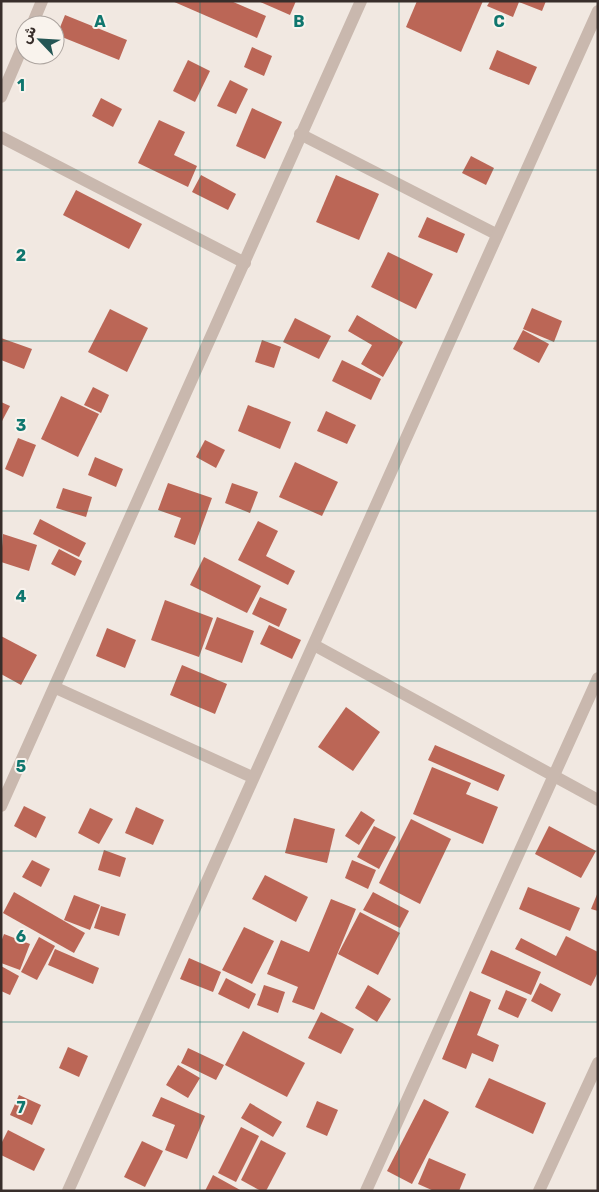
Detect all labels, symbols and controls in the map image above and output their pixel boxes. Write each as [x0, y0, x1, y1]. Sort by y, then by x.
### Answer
text: A [94, 12, 106, 31]
text: B [293, 12, 305, 31]
text: C [493, 12, 505, 31]
north arrow [15, 15, 65, 65]
text: ش [17, 23, 40, 46]
text: 1 [17, 76, 25, 95]
text: 2 [16, 246, 26, 265]
text: 3 [16, 416, 26, 435]
text: 4 [16, 587, 27, 606]
text: 5 [16, 757, 26, 776]
text: 6 [16, 927, 26, 946]
text: 7 [16, 1098, 26, 1117]

